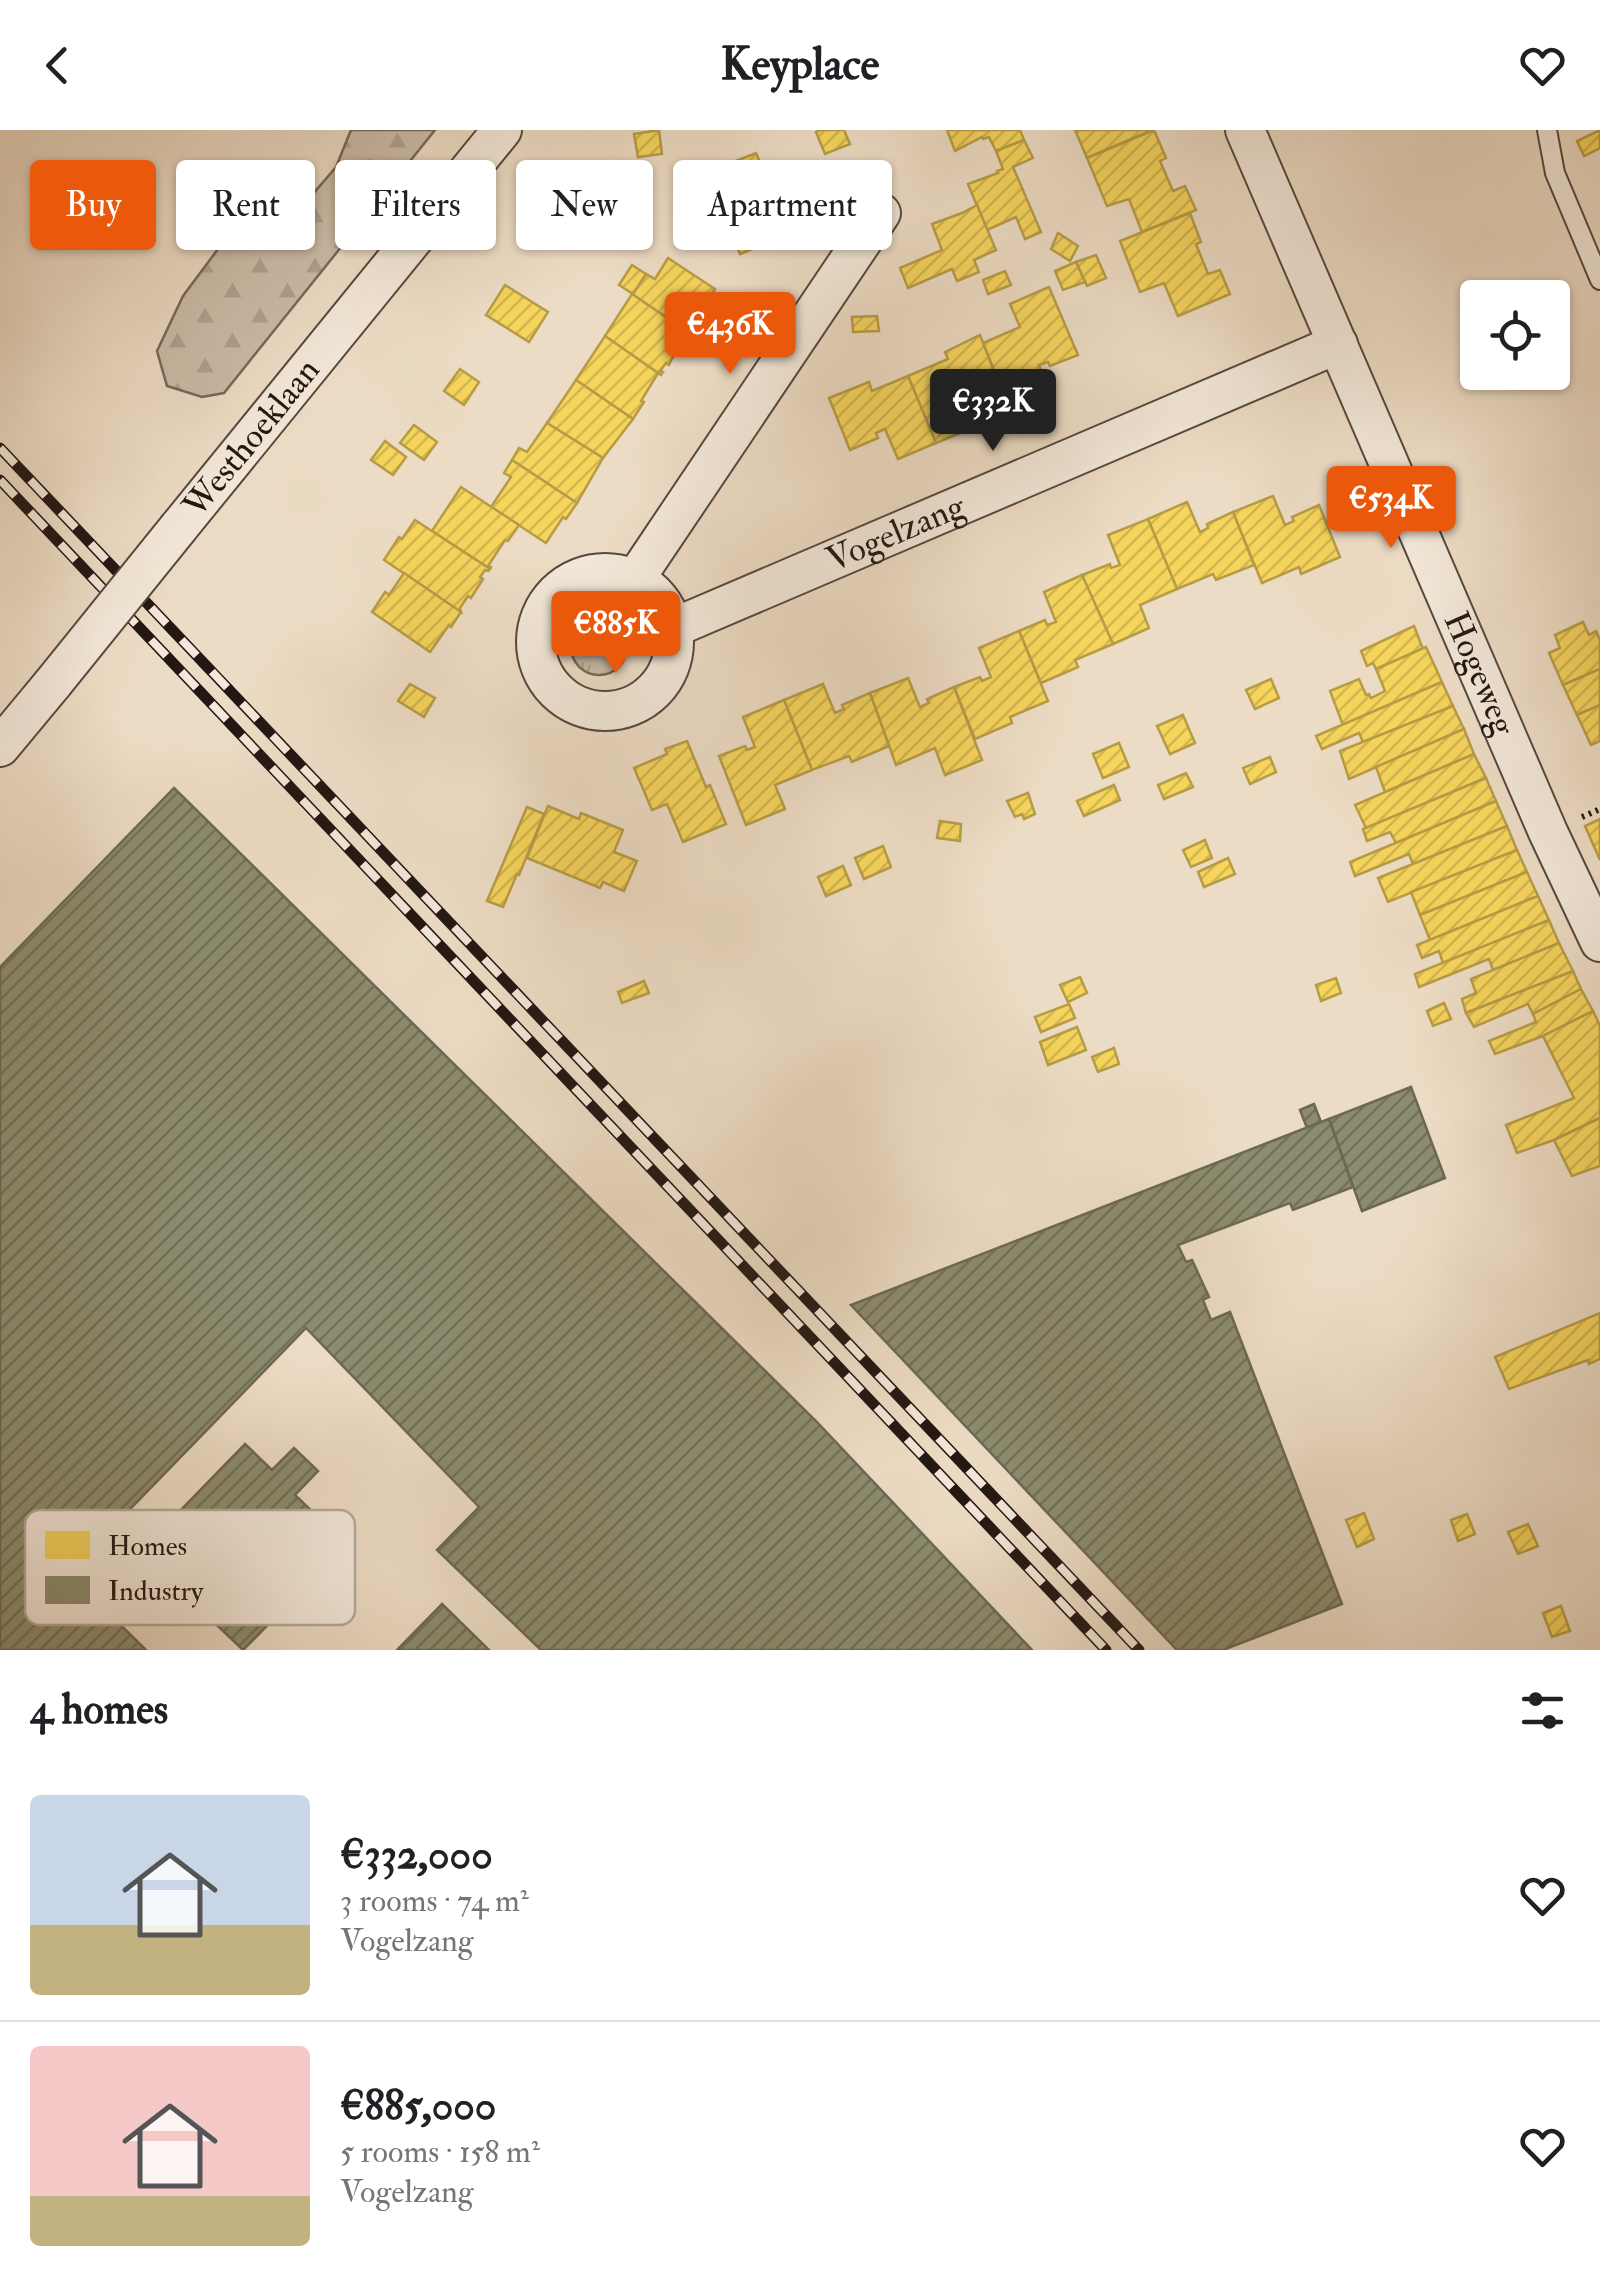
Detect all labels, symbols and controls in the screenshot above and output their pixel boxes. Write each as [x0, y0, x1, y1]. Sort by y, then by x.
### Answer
text: Keyplace [721, 37, 879, 93]
icon: back [30, 38, 85, 93]
icon: heart [1515, 38, 1570, 93]
chip: Buy [30, 160, 156, 250]
chip: Rent [176, 160, 315, 250]
chip: Filters [335, 160, 496, 250]
chip: New [516, 160, 653, 250]
chip: Apartment [673, 160, 892, 250]
map controls [1460, 280, 1570, 390]
button: locate [1460, 280, 1570, 390]
pin: €436K [660, 292, 800, 377]
text: €436K [687, 304, 773, 344]
street label: Westhoeklaan [173, 349, 330, 527]
pin: €332K [923, 369, 1063, 454]
text: €332K [952, 381, 1034, 421]
pin: €534K [1321, 466, 1461, 551]
text: €534K [1349, 478, 1433, 518]
street label: Vogelzang [820, 484, 972, 582]
pin: €885K [546, 591, 686, 676]
text: €885K [573, 603, 659, 643]
street label: Hogeweg [1434, 605, 1526, 743]
legend [25, 1510, 355, 1625]
text: Homes [108, 1529, 187, 1564]
text: Industry [108, 1574, 204, 1609]
icon: filters [1515, 1683, 1570, 1738]
text: 4 homes [30, 1684, 168, 1736]
text: €332,000 [340, 1829, 493, 1881]
icon: home [110, 1835, 230, 1955]
icon: heart [1515, 1868, 1570, 1923]
text: 3 rooms · 74 m² [340, 1881, 529, 1921]
text: Vogelzang [340, 1921, 474, 1961]
text: €885,000 [340, 2080, 496, 2132]
icon: home [110, 2086, 230, 2206]
icon: heart [1515, 2119, 1570, 2174]
text: 5 rooms · 158 m² [340, 2132, 540, 2172]
text: Vogelzang [340, 2172, 474, 2212]

